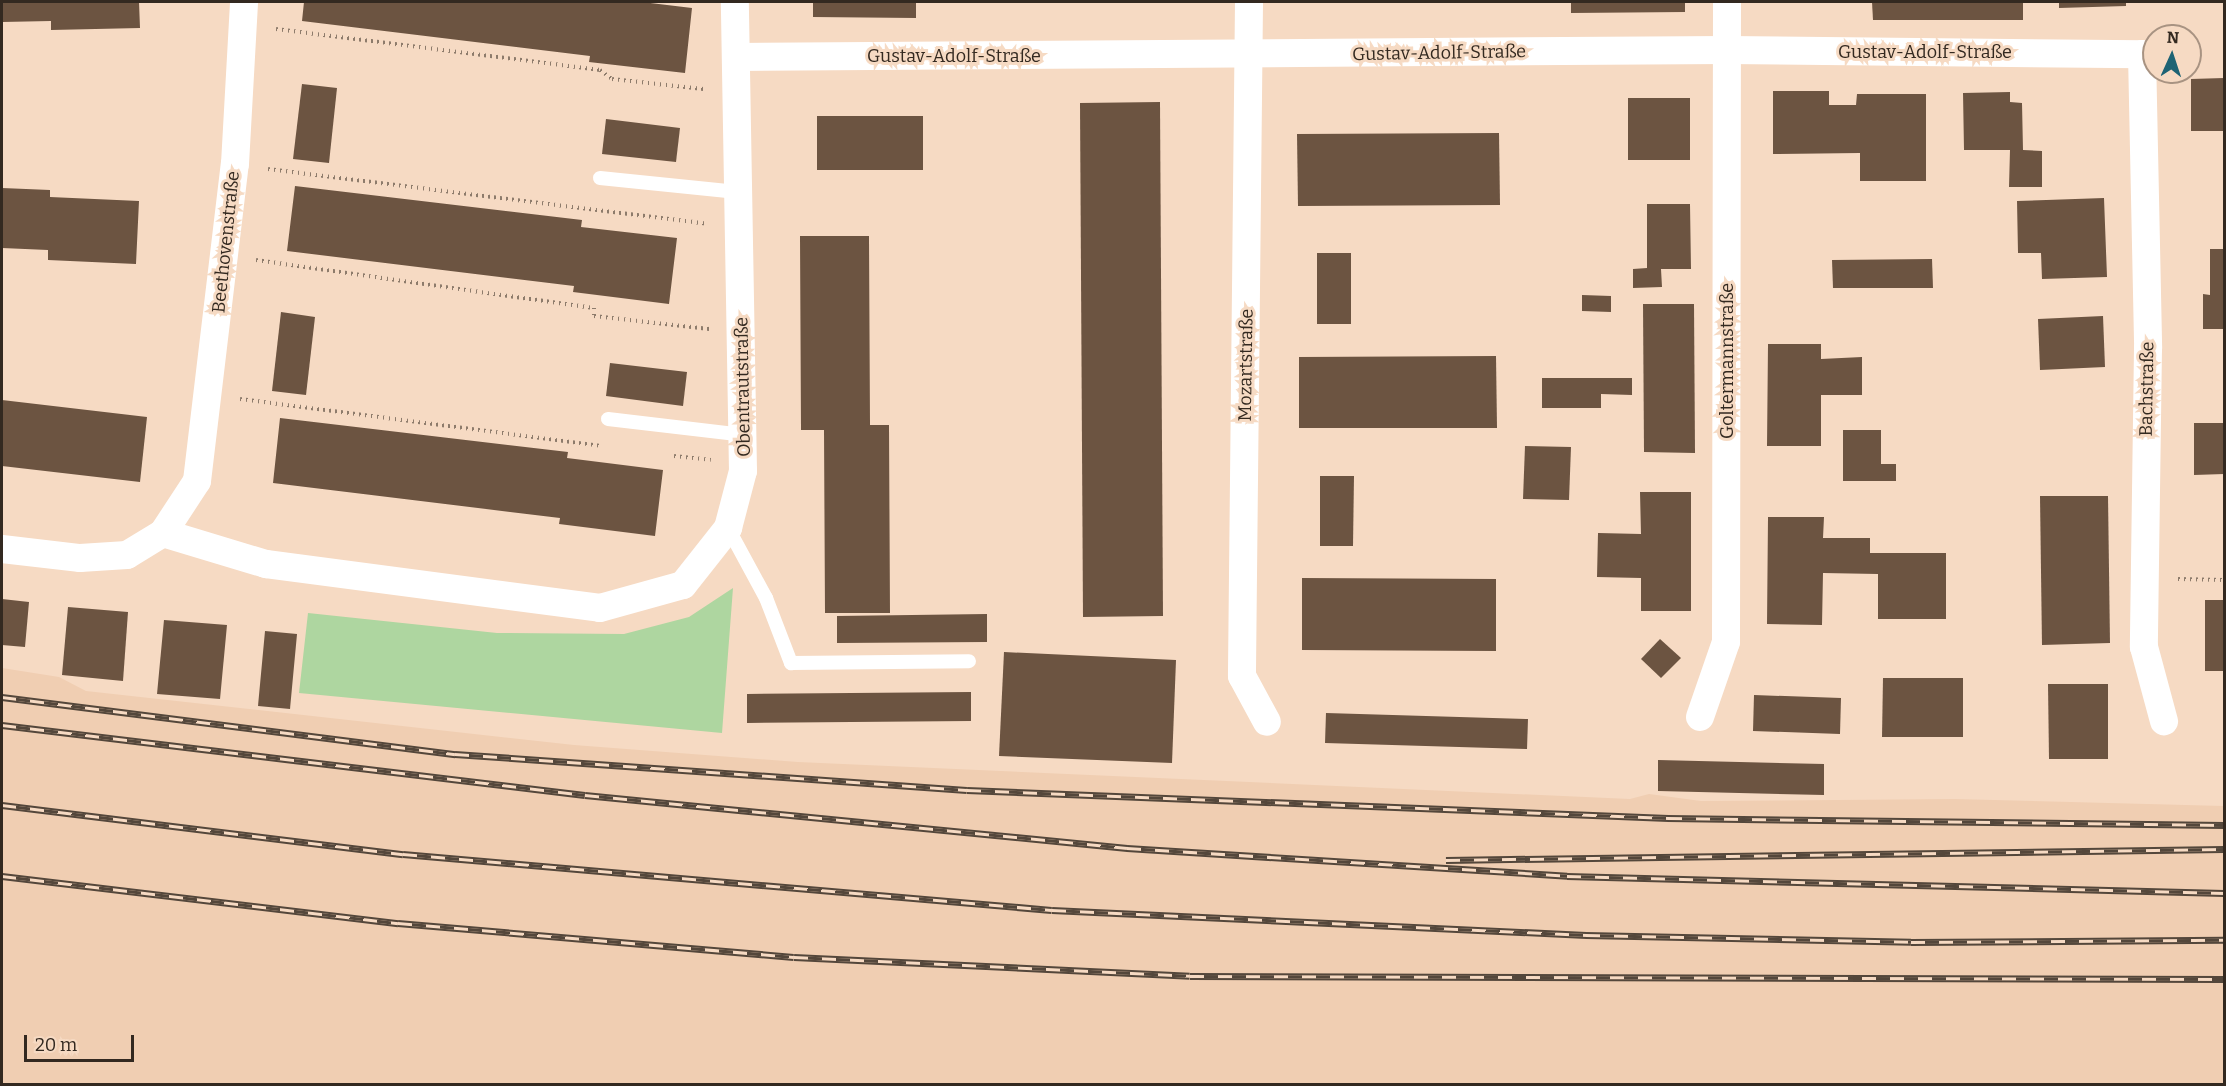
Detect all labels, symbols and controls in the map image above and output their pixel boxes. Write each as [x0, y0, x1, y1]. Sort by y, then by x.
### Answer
north arrow [2142, 24, 2202, 84]
text: N [2166, 28, 2180, 47]
street label: Gustav-Adolf-Straße [1352, 41, 1526, 65]
street label: Gustav-Adolf-Straße [1838, 41, 2012, 63]
street label: Gustav-Adolf-Straße [867, 45, 1041, 67]
street label: Beethovenstraße [208, 170, 244, 314]
street label: Goltermannstraße [1716, 283, 1738, 439]
street label: Mozartstraße [1234, 309, 1258, 421]
street label: Obentrautstraße [731, 317, 755, 457]
street label: Bachstraße [2135, 341, 2159, 437]
scale bar [27, 1023, 136, 1061]
text: 20 m [35, 1034, 77, 1056]

